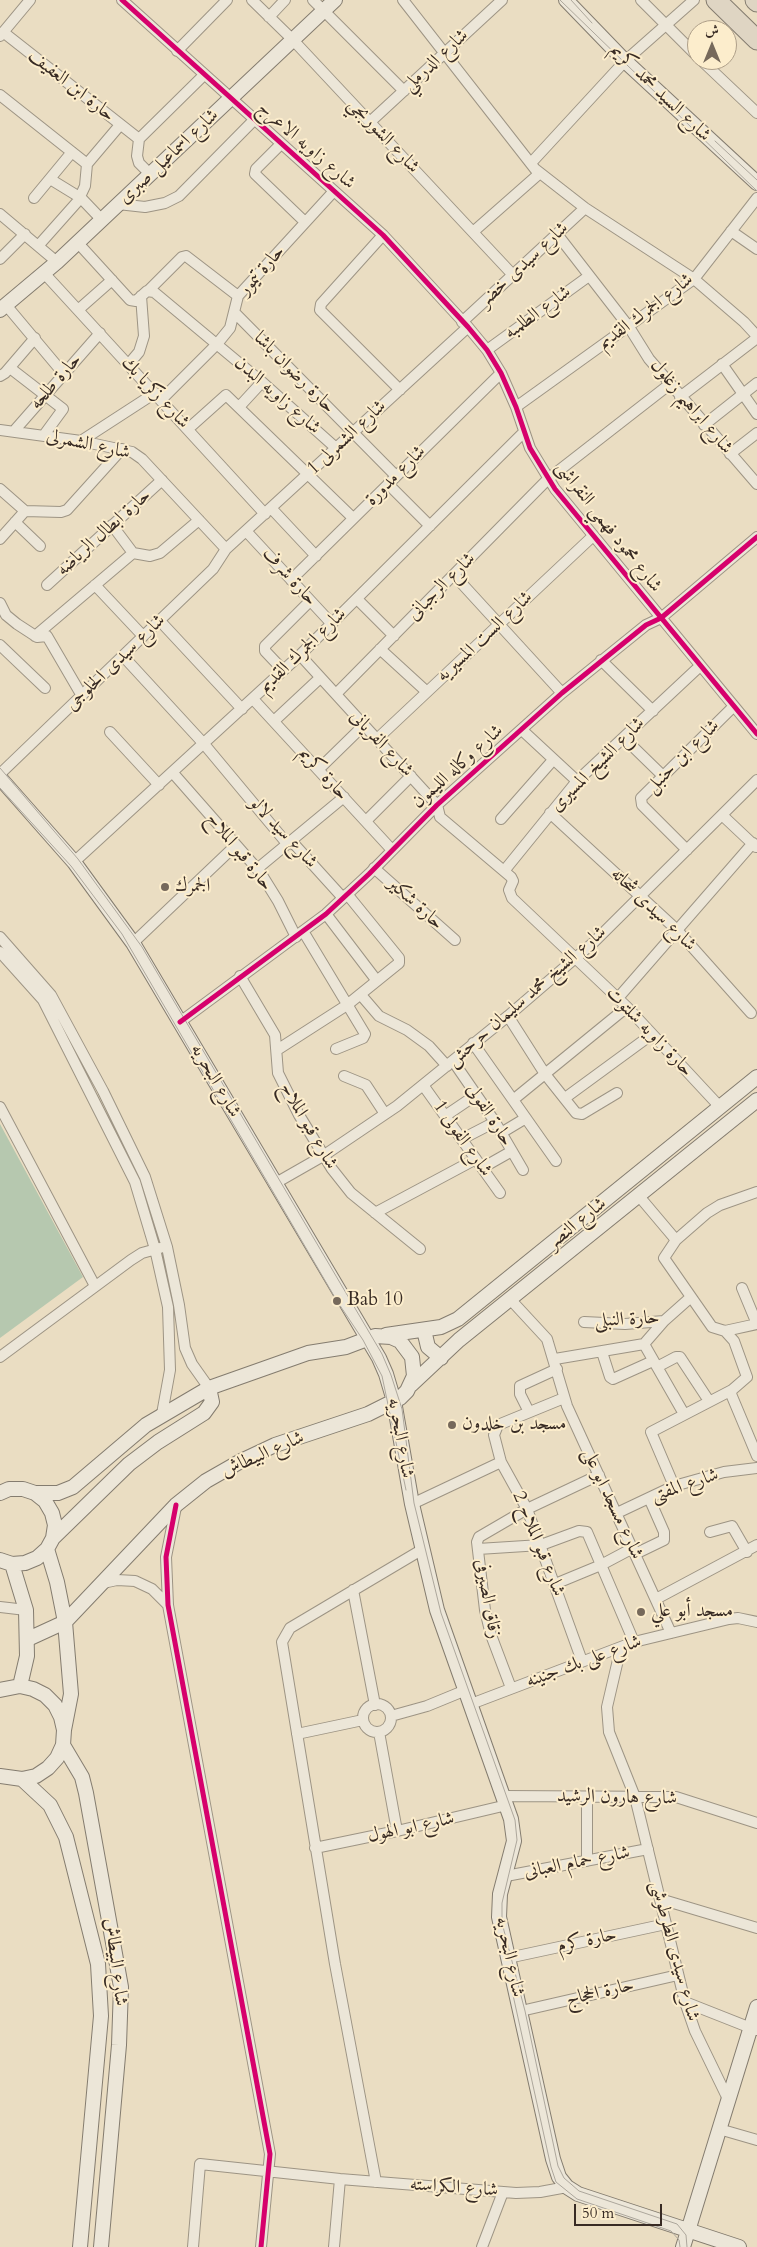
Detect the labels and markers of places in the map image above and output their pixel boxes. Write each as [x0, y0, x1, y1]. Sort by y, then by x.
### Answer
place label: الجمرك [175, 876, 210, 898]
marker: الجمرك [159, 881, 171, 893]
place label: Bab 10 [347, 1290, 403, 1312]
marker: Bab 10 [331, 1295, 343, 1307]
place label: مسجد بن خلدون [462, 1414, 566, 1436]
marker: مسجد بن خلدون [446, 1419, 458, 1431]
place label: مسجد أبو علي [651, 1601, 733, 1623]
marker: مسجد أبو علي [635, 1606, 647, 1618]

